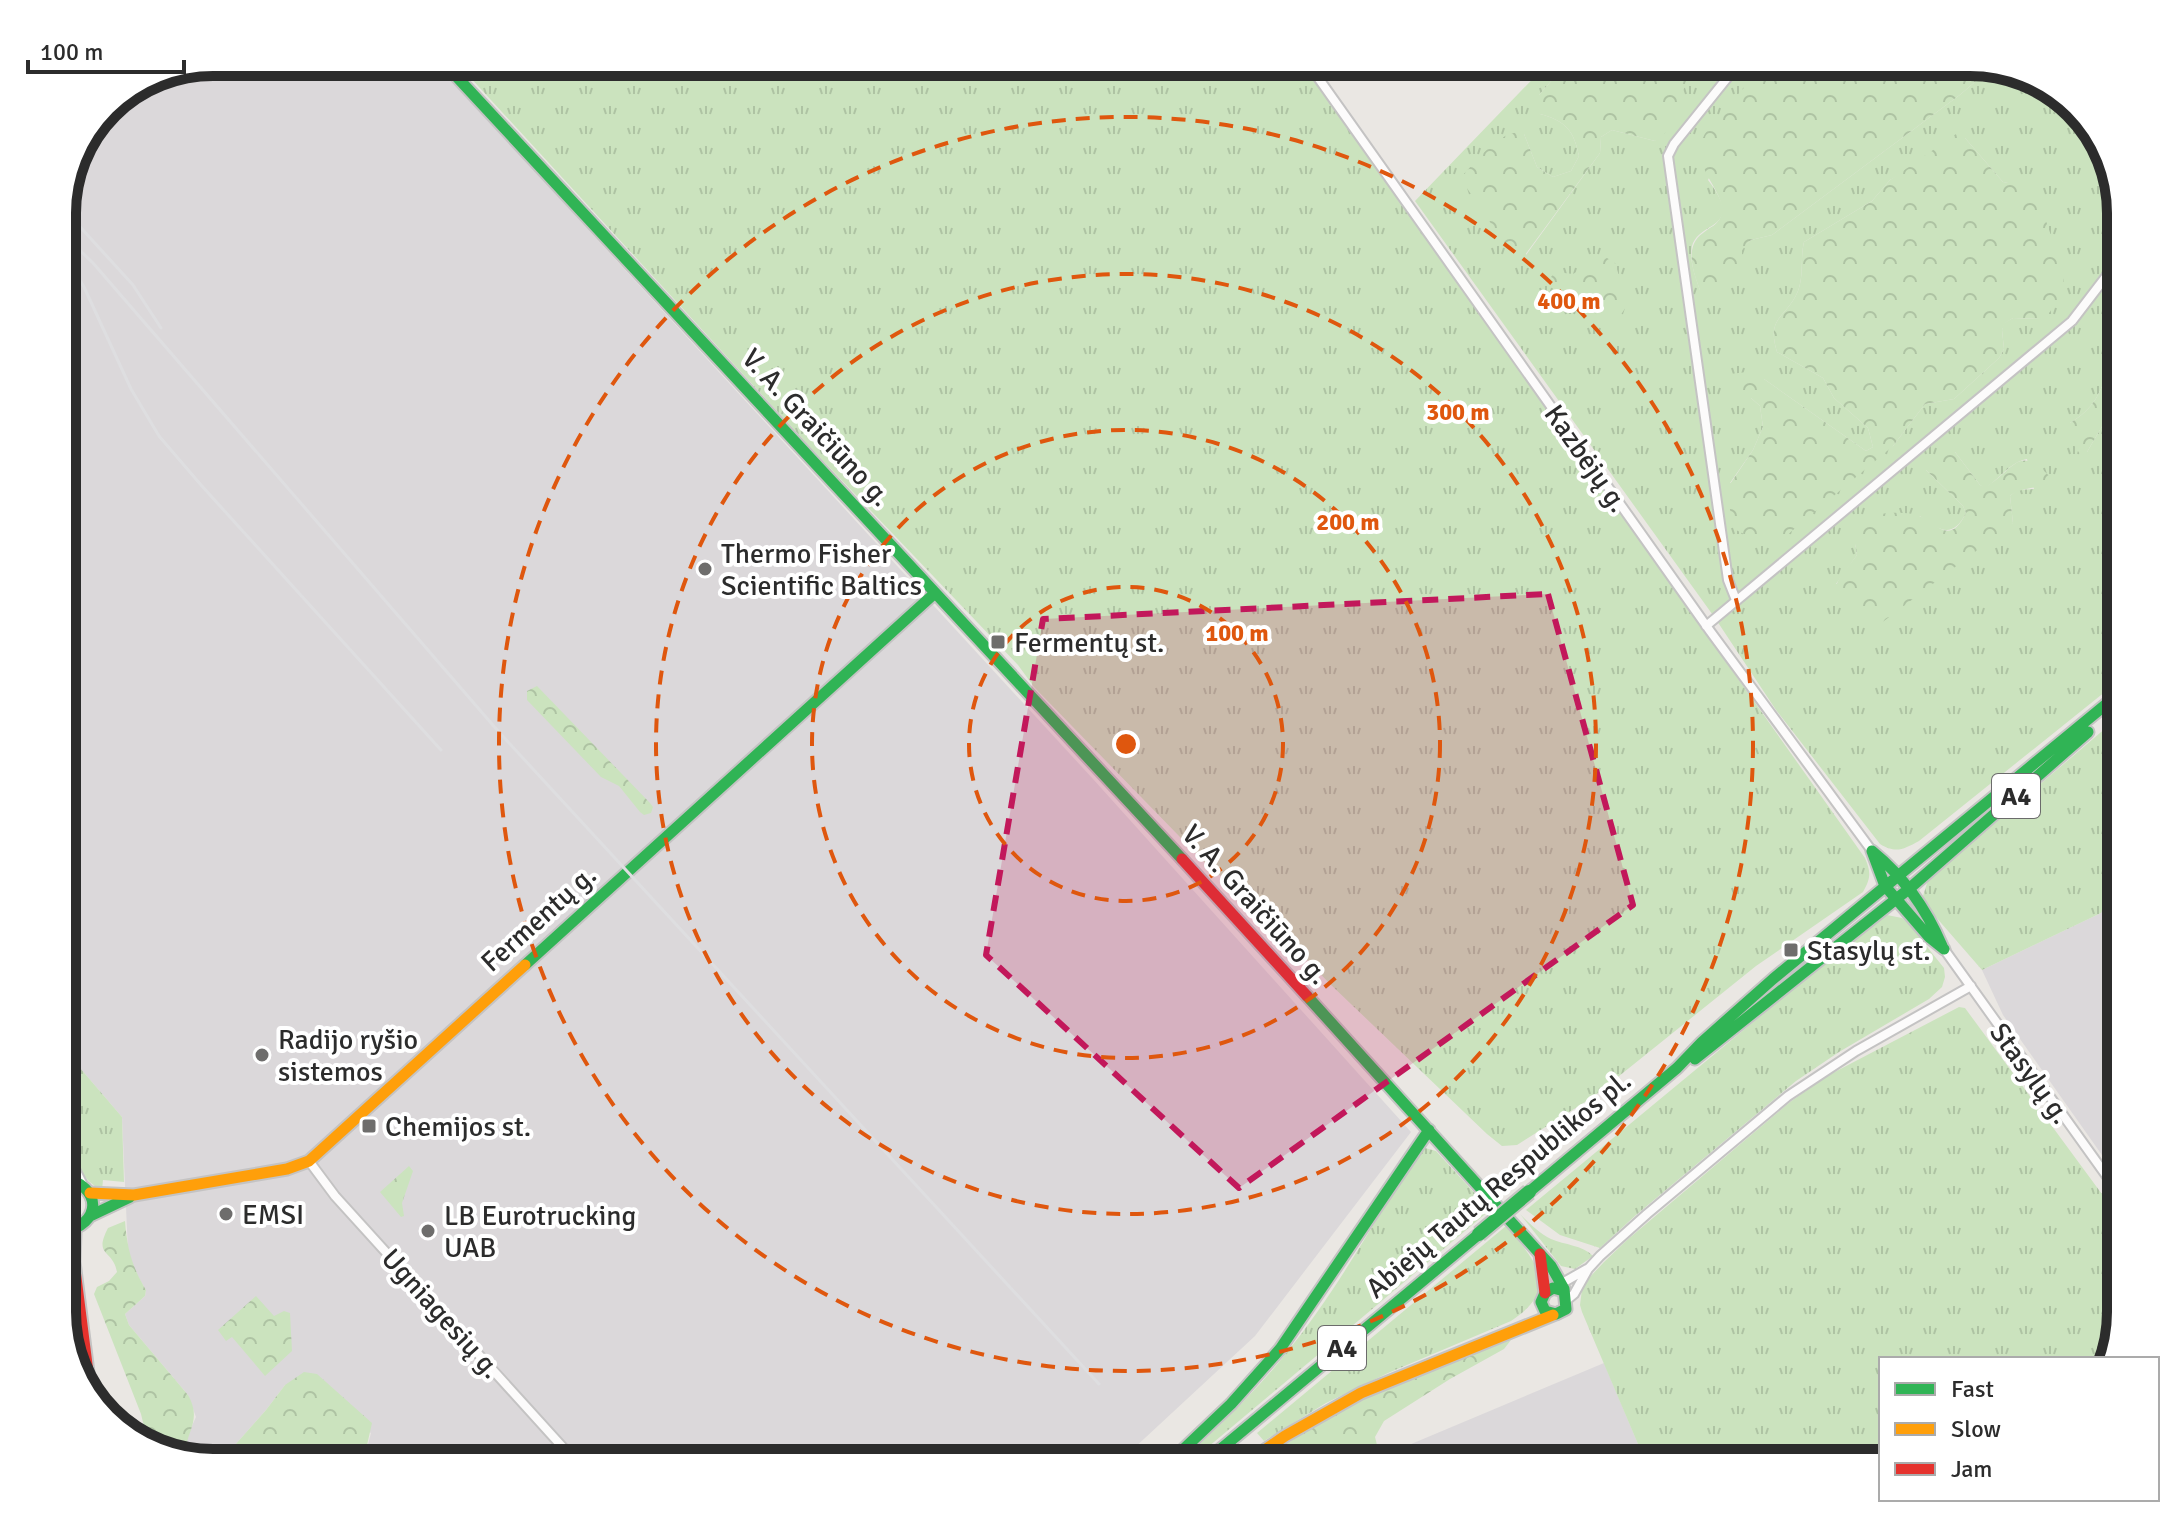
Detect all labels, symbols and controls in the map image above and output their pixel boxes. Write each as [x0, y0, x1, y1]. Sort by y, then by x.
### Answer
scale bar [28, 24, 184, 74]
text: 100 m [40, 37, 103, 67]
text: 400 m [1537, 286, 1601, 316]
street label: V. A. Graičiūno g. [735, 342, 898, 514]
text: 300 m [1426, 397, 1490, 427]
street label: Kazbėjų g. [1537, 398, 1636, 519]
text: 200 m [1316, 507, 1380, 537]
place label: Thermo Fisher Scientific Baltics [721, 537, 922, 603]
marker: Thermo Fisher Scientific Baltics [696, 560, 714, 578]
text: 100 m [1205, 618, 1269, 648]
place label: Fermentų st. [1014, 626, 1164, 660]
marker: Fermentų st. [989, 633, 1007, 651]
centre of rings [1112, 730, 1140, 758]
road number: A4 [1992, 774, 2040, 818]
street label: V. A. Graičiūno g. [1175, 818, 1336, 992]
street label: Fermentų g. [474, 858, 603, 979]
place label: Stasylų st. [1807, 934, 1931, 968]
marker: Stasylų st. [1782, 941, 1800, 959]
street label: Stasylų g. [1982, 1017, 2078, 1131]
place label: Radijo ryšio sistemos [278, 1023, 418, 1089]
marker: Radijo ryšio sistemos [253, 1046, 271, 1064]
street label: Abiejų Tautų Respublikos pl. [1359, 1064, 1638, 1306]
place label: Chemijos st. [385, 1110, 531, 1144]
marker: Chemijos st. [360, 1117, 378, 1135]
place label: EMSI [242, 1198, 304, 1232]
place label: LB Eurotrucking UAB [444, 1199, 636, 1265]
marker: EMSI [217, 1205, 235, 1223]
marker: LB Eurotrucking UAB [419, 1222, 437, 1240]
street label: Ugniagesių g. [374, 1242, 508, 1386]
road number: A4 [1318, 1326, 1366, 1370]
legend [1879, 1357, 2159, 1501]
text: Fast [1951, 1374, 1994, 1404]
text: Slow [1951, 1414, 2001, 1444]
text: Jam [1951, 1454, 1992, 1484]

